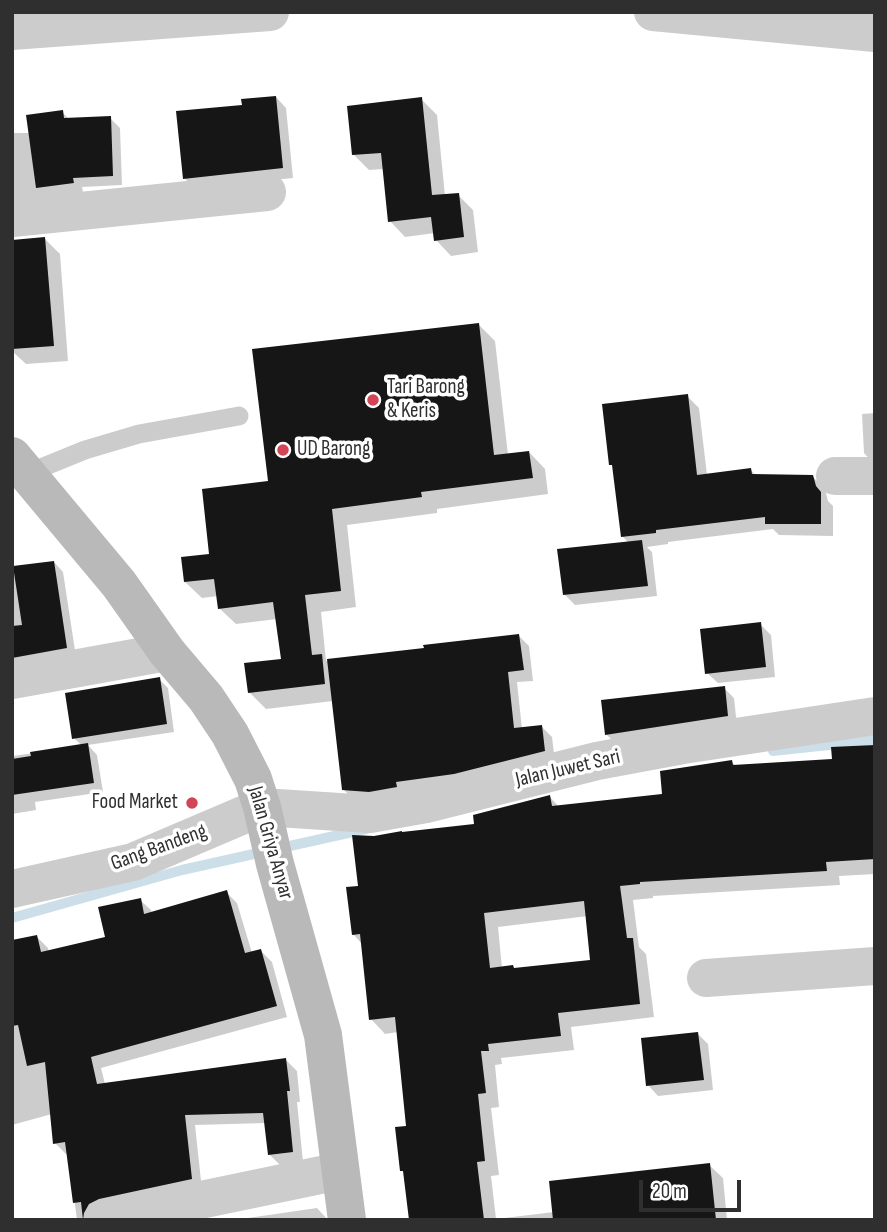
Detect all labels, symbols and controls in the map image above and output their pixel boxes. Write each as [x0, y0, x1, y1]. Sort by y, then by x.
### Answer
place label: Tari Barong & Keris [387, 375, 465, 425]
marker: Tari Barong & Keris [365, 392, 381, 408]
place label: UD Barong [297, 437, 370, 463]
marker: UD Barong [275, 442, 291, 458]
street label: Jalan Juwet Sari [513, 745, 623, 793]
street label: Jalan Griya Anyar [242, 783, 298, 903]
place label: Food Market [92, 790, 178, 816]
marker: Food Market [184, 795, 200, 811]
street label: Gang Bandeng [108, 819, 210, 877]
scale bar [642, 1166, 744, 1210]
text: 20 m [652, 1179, 687, 1204]

